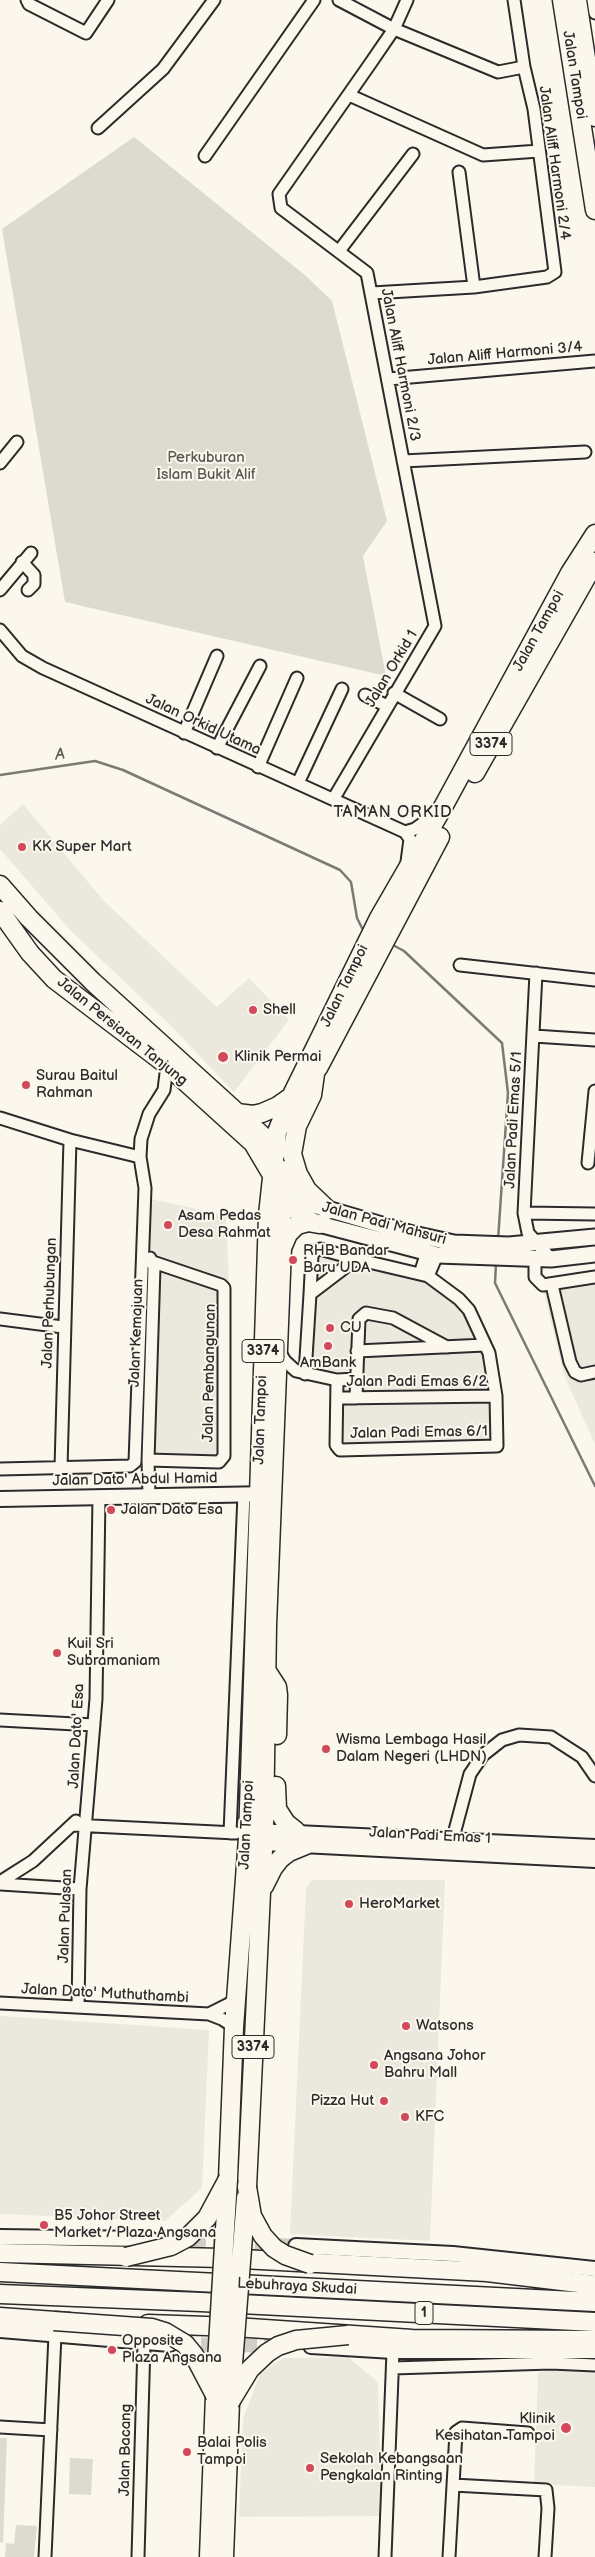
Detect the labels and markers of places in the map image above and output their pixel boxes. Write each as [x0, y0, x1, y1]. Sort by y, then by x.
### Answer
place label: KK Super Mart [32, 838, 132, 856]
marker: KK Super Mart [16, 841, 28, 853]
place label: Shell [263, 1001, 296, 1019]
marker: Shell [247, 1004, 259, 1016]
place label: Klinik Permai [234, 1048, 321, 1066]
marker: Klinik Permai [216, 1050, 230, 1064]
place label: Surau Baitul Rahman [36, 1067, 118, 1102]
marker: Surau Baitul Rahman [20, 1079, 32, 1091]
place label: Asam Pedas Desa Rahmat [178, 1207, 271, 1242]
marker: Asam Pedas Desa Rahmat [162, 1219, 174, 1231]
place label: RHB Bandar Baru UDA [303, 1242, 389, 1277]
marker: RHB Bandar Baru UDA [287, 1254, 299, 1266]
place label: CU [340, 1319, 362, 1337]
marker: CU [324, 1322, 336, 1334]
marker: AmBank [322, 1340, 334, 1352]
place label: AmBank [300, 1354, 356, 1372]
place label: Jalan Dato Esa [121, 1501, 223, 1519]
marker: Jalan Dato Esa [105, 1504, 117, 1516]
place label: Kuil Sri Subramaniam [67, 1635, 160, 1670]
marker: Kuil Sri Subramaniam [51, 1647, 63, 1659]
place label: Wisma Lembaga Hasil Dalam Negeri (LHDN) [336, 1731, 487, 1766]
marker: Wisma Lembaga Hasil Dalam Negeri (LHDN) [320, 1743, 332, 1755]
place label: HeroMarket [359, 1895, 440, 1913]
marker: HeroMarket [343, 1898, 355, 1910]
place label: Watsons [416, 2017, 474, 2035]
marker: Watsons [400, 2020, 412, 2032]
place label: Angsana Johor Bahru Mall [384, 2047, 485, 2082]
marker: Angsana Johor Bahru Mall [368, 2059, 380, 2071]
place label: Pizza Hut [310, 2092, 374, 2110]
marker: Pizza Hut [378, 2095, 390, 2107]
place label: KFC [415, 2108, 444, 2126]
marker: KFC [399, 2111, 411, 2123]
place label: B5 Johor Street Market / Plaza Angsana [54, 2207, 216, 2242]
marker: B5 Johor Street Market / Plaza Angsana [38, 2219, 50, 2231]
place label: Opposite Plaza Angsana [122, 2332, 222, 2367]
marker: Opposite Plaza Angsana [106, 2344, 118, 2356]
place label: Klinik Kesihatan Tampoi [435, 2410, 555, 2445]
marker: Klinik Kesihatan Tampoi [559, 2421, 573, 2435]
place label: Balai Polis Tampoi [197, 2434, 267, 2469]
marker: Balai Polis Tampoi [181, 2446, 193, 2458]
place label: Sekolah Kebangsaan Pengkalan Rinting [320, 2450, 463, 2485]
marker: Sekolah Kebangsaan Pengkalan Rinting [304, 2462, 316, 2474]

